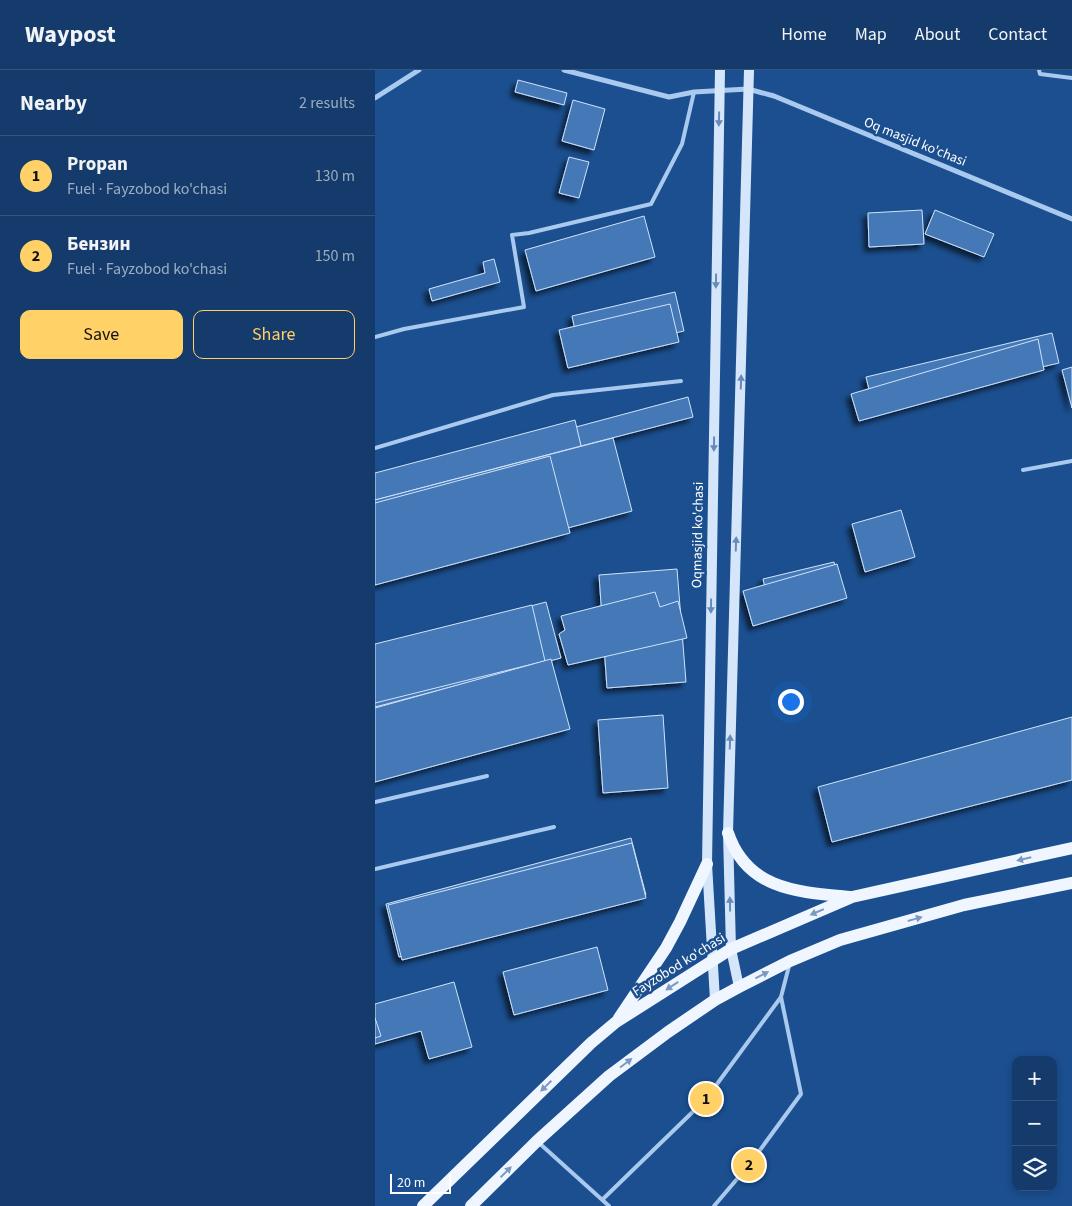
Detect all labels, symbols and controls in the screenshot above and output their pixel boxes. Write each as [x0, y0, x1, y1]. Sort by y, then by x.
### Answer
text: Waypost [25, 17, 116, 52]
text: Home [781, 22, 827, 47]
text: Map [855, 22, 887, 47]
text: About [915, 22, 960, 47]
text: Contact [988, 22, 1047, 47]
text: Nearby [20, 88, 87, 118]
text: 2 results [299, 92, 355, 114]
one-way arrow [715, 111, 723, 127]
street label: Oq masjid ko'chasi [861, 112, 969, 172]
text: Propan [67, 151, 128, 178]
text: 1 [32, 165, 40, 187]
text: 130 m [315, 165, 355, 187]
text: Fuel · Fayzobod ko'chasi [67, 178, 227, 200]
text: Бензин [67, 231, 130, 258]
text: 2 [32, 245, 40, 267]
text: 150 m [315, 245, 355, 267]
text: Fuel · Fayzobod ko'chasi [67, 258, 227, 280]
one-way arrow [712, 273, 720, 289]
button: Save [20, 310, 183, 359]
button: Share [193, 310, 355, 359]
one-way arrow [737, 374, 745, 390]
one-way arrow [709, 436, 717, 452]
street label: Oqmasjid ko'chasi [687, 482, 709, 588]
one-way arrow [732, 536, 740, 552]
one-way arrow [707, 598, 715, 614]
your location [778, 689, 804, 715]
one-way arrow [727, 733, 735, 749]
one-way arrow [1017, 855, 1032, 863]
one-way arrow [725, 896, 733, 912]
one-way arrow [810, 909, 824, 917]
one-way arrow [907, 915, 922, 923]
street label: Fayzobod ko'chasi [629, 928, 729, 1002]
one-way arrow [755, 971, 770, 979]
one-way arrow [666, 981, 679, 990]
map controls [1012, 1056, 1057, 1191]
button: + [1012, 1056, 1057, 1101]
one-way arrow [619, 1058, 633, 1068]
one-way arrow [540, 1080, 552, 1092]
pin: 1 [690, 1080, 722, 1118]
button: − [1012, 1101, 1057, 1146]
pin: 2 [733, 1146, 765, 1184]
button: layers [1012, 1146, 1057, 1191]
one-way arrow [499, 1166, 511, 1178]
scale bar [390, 1171, 451, 1194]
text: 20 m [397, 1173, 425, 1193]

